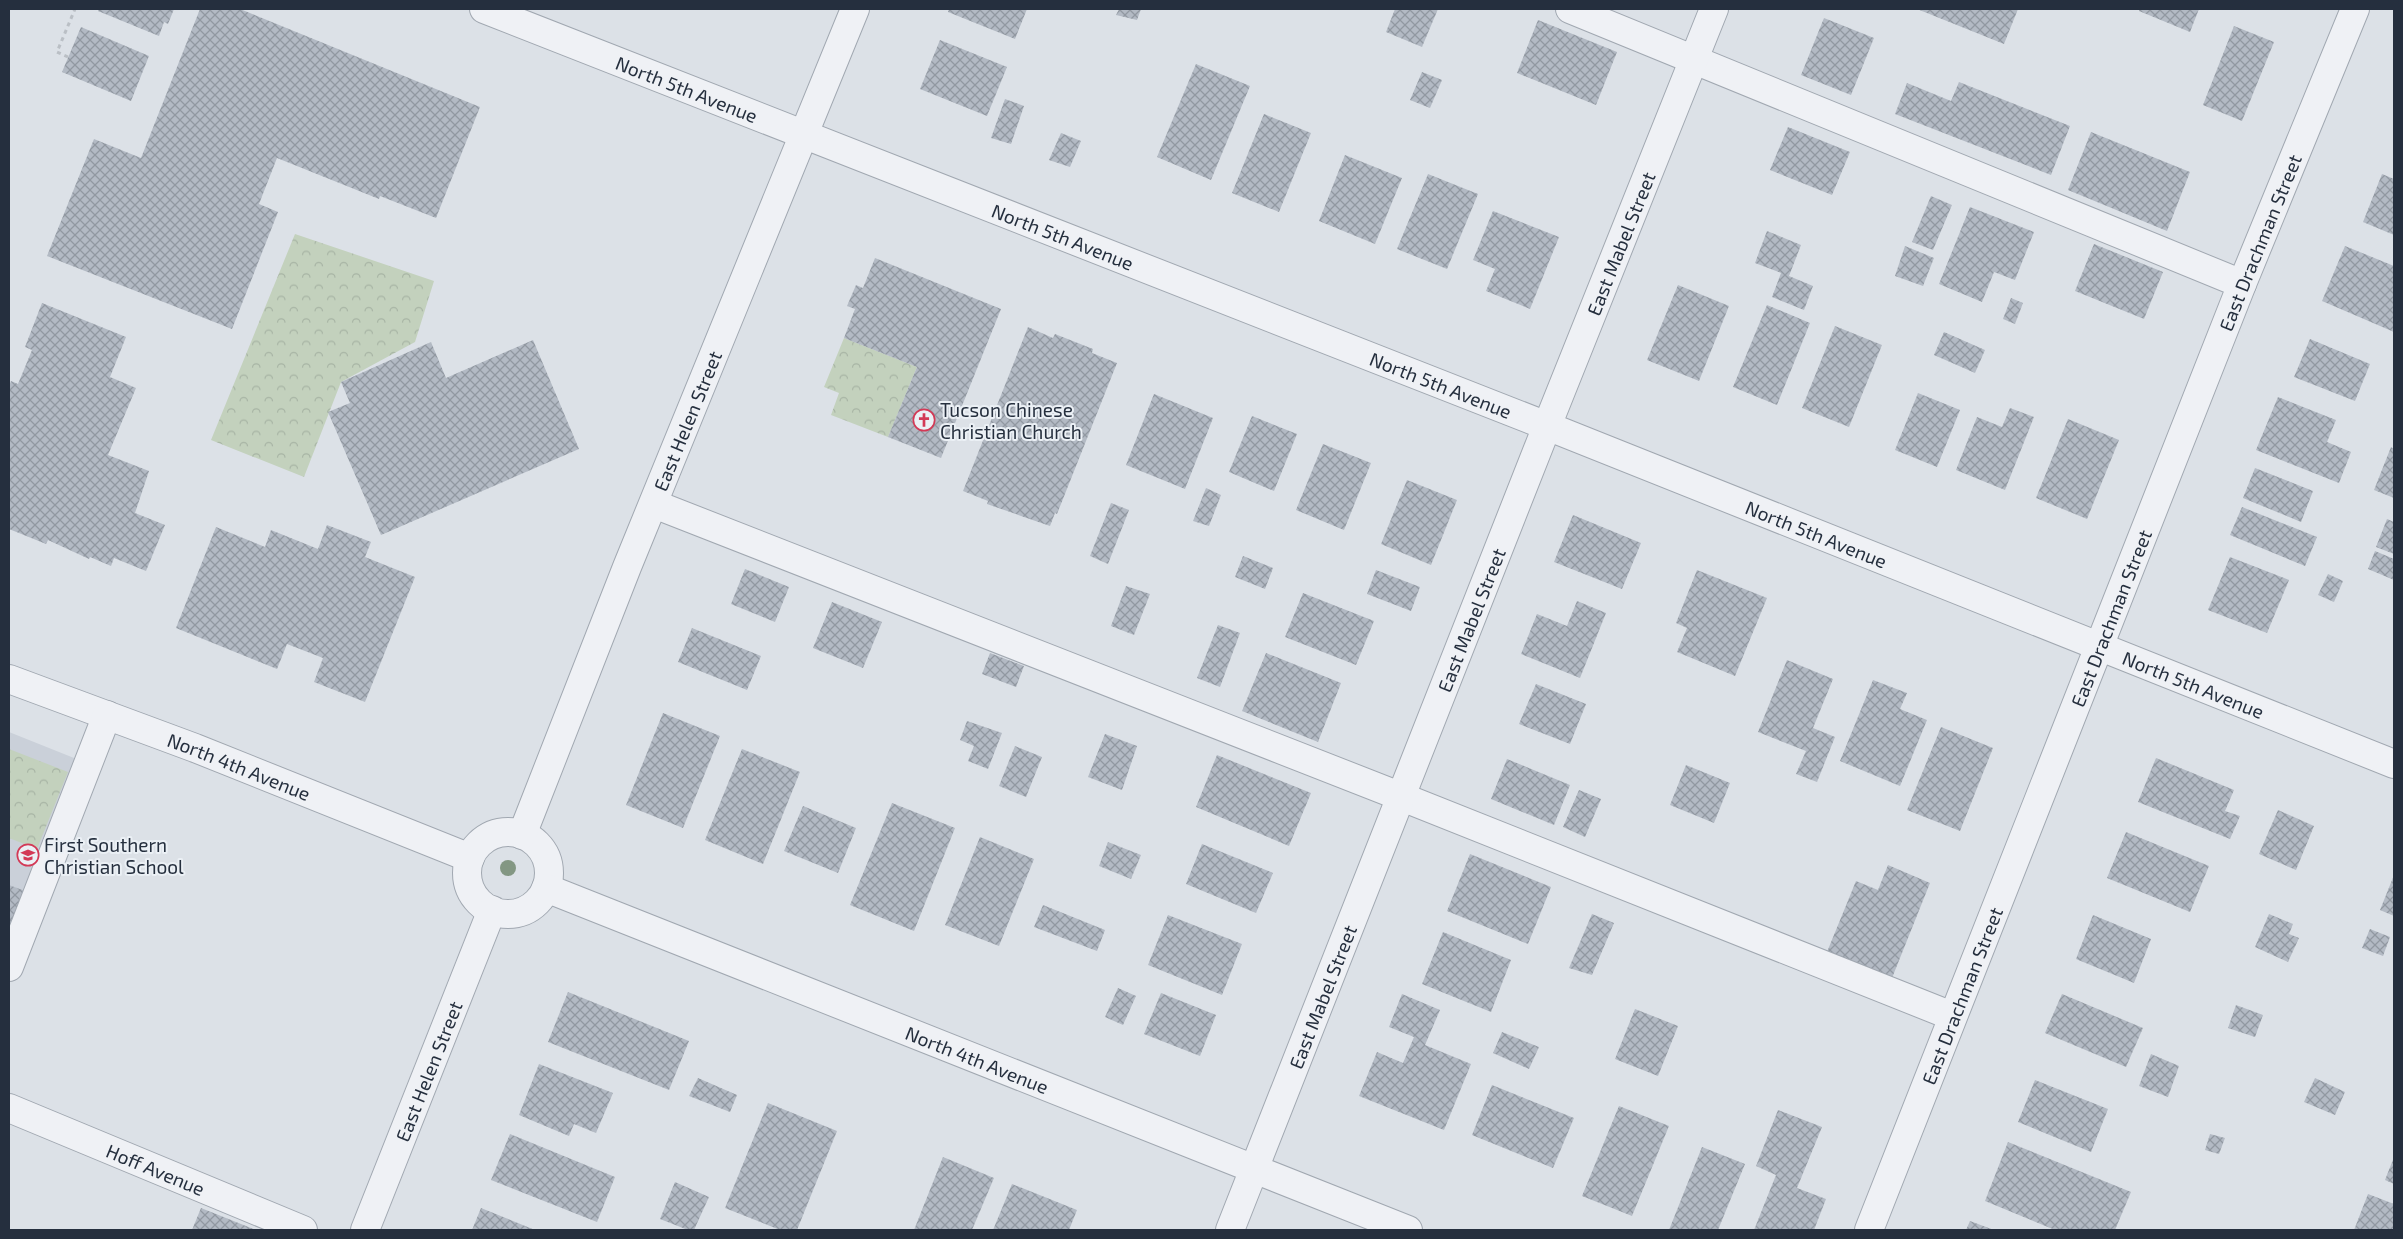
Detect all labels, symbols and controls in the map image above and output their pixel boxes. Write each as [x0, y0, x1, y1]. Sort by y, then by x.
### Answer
street label: North 5th Avenue [613, 50, 761, 127]
street label: East Drachman Street [2213, 151, 2306, 334]
street label: East Mabel Street [1581, 168, 1659, 318]
street label: North 5th Avenue [989, 198, 1137, 274]
street label: North 5th Avenue [1367, 346, 1515, 423]
street label: East Helen Street [648, 347, 726, 494]
place label: Tucson Chinese Christian Church [940, 398, 1082, 443]
church icon: Tucson Chinese Christian Church [912, 408, 936, 432]
street label: North 5th Avenue [1742, 495, 1891, 572]
street label: East Drachman Street [2065, 526, 2156, 710]
street label: East Mabel Street [1432, 545, 1509, 695]
street label: North 5th Avenue [2119, 645, 2268, 723]
street label: North 4th Avenue [164, 727, 314, 805]
place label: First Southern Christian School [44, 833, 184, 878]
school or university icon: First Southern Christian School [16, 843, 40, 867]
street label: East Drachman Street [1916, 904, 2007, 1087]
street label: East Mabel Street [1283, 921, 1361, 1072]
street label: East Helen Street [390, 998, 466, 1145]
street label: North 4th Avenue [902, 1020, 1052, 1098]
street label: Hoff Avenue [103, 1138, 209, 1200]

